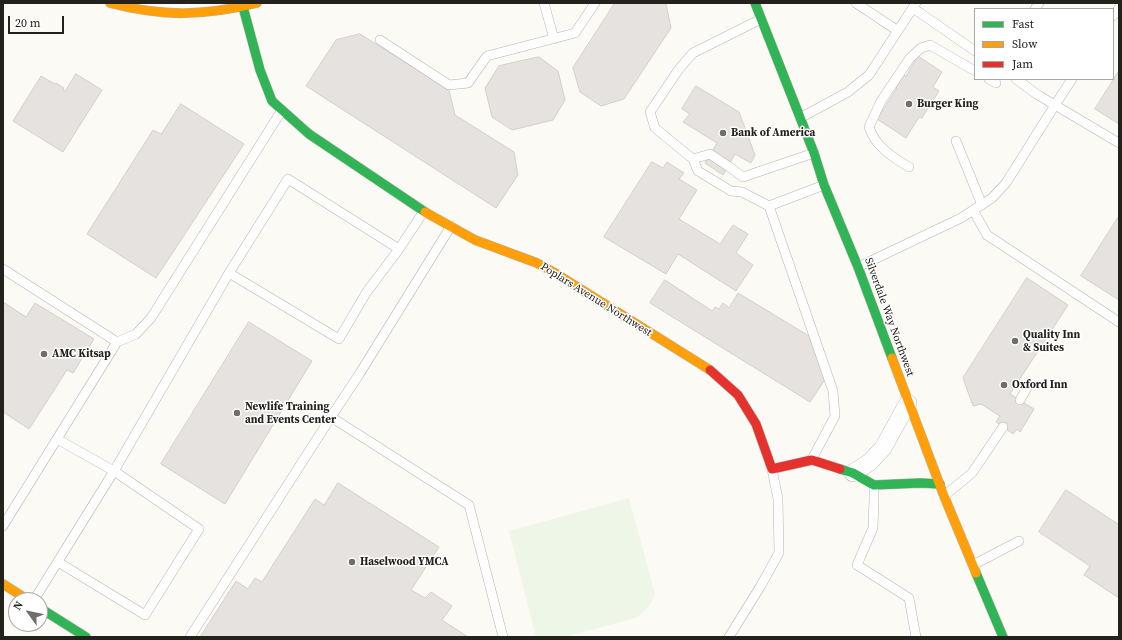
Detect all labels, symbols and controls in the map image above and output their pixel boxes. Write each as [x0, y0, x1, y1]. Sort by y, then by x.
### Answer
scale bar [10, 8, 66, 34]
legend [974, 8, 1114, 80]
text: 20 m [15, 15, 41, 31]
text: Fast [1012, 16, 1034, 32]
text: Slow [1012, 36, 1037, 52]
text: Jam [1012, 56, 1033, 72]
place label: Burger King [917, 97, 978, 111]
marker: Burger King [904, 99, 914, 109]
place label: Bank of America [731, 126, 815, 140]
marker: Bank of America [718, 128, 728, 138]
street label: Silverdale Way Northwest [861, 256, 917, 378]
street label: Poplars Avenue Northwest [538, 260, 654, 340]
place label: Quality Inn & Suites [1023, 328, 1080, 354]
marker: Quality Inn & Suites [1010, 336, 1020, 346]
place label: AMC Kitsap [52, 347, 111, 361]
marker: AMC Kitsap [39, 349, 49, 359]
place label: Oxford Inn [1012, 378, 1068, 392]
marker: Oxford Inn [999, 380, 1009, 390]
place label: Newlife Training and Events Center [245, 400, 336, 426]
marker: Newlife Training and Events Center [232, 408, 242, 418]
place label: Haselwood YMCA [360, 555, 449, 569]
marker: Haselwood YMCA [347, 557, 357, 567]
north arrow [8, 592, 48, 632]
text: N [10, 598, 27, 613]

